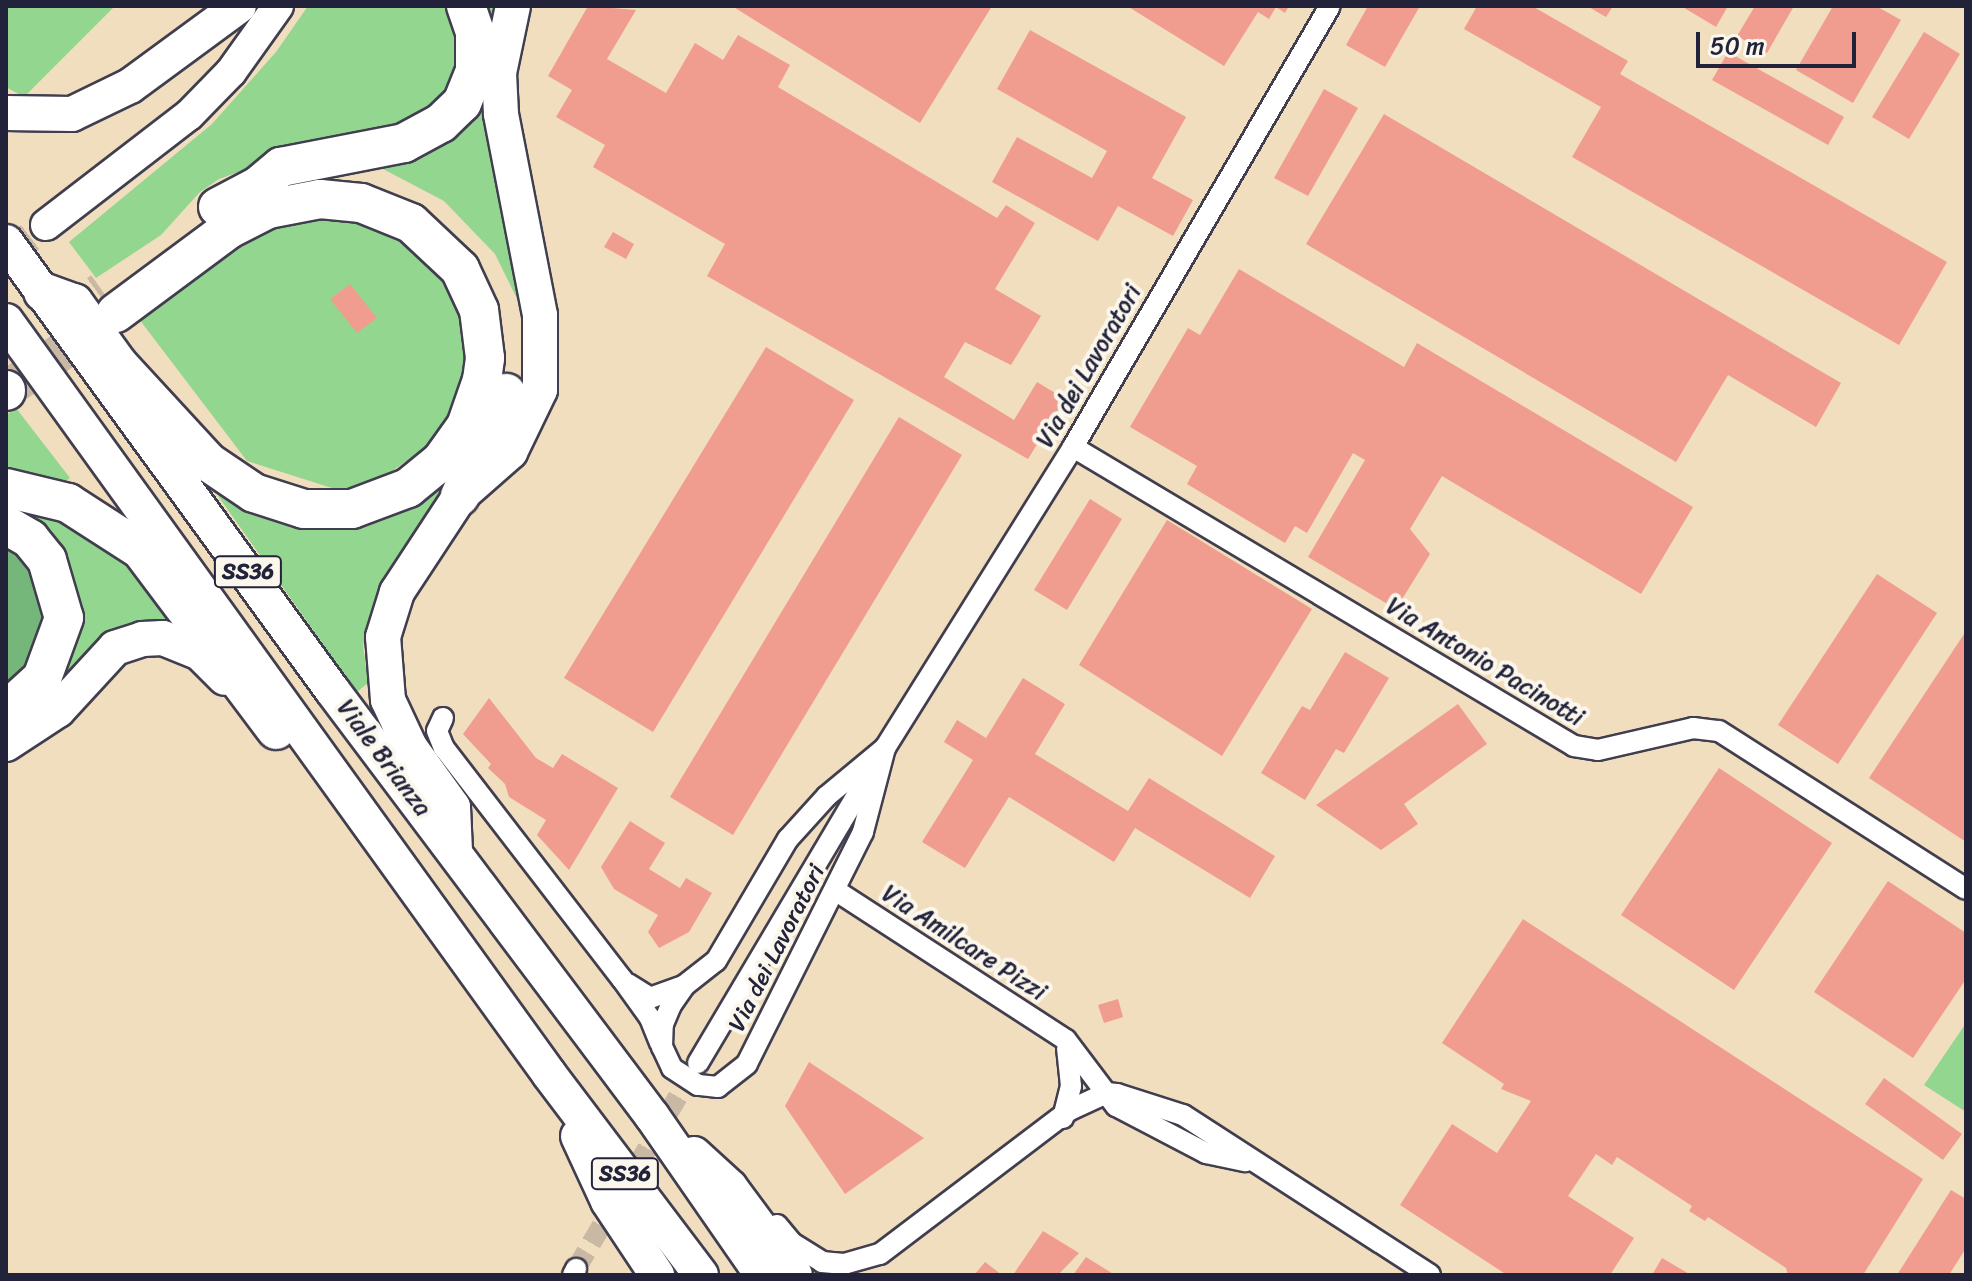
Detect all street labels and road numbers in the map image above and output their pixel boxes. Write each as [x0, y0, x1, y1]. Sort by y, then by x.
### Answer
street label: Via dei Lavoratori [1031, 279, 1147, 453]
road number: SS36 [212, 554, 284, 590]
street label: Via Antonio Pacinotti [1381, 592, 1589, 732]
street label: Viale Brianza [331, 694, 437, 822]
street label: Via dei Lavoratori [722, 860, 832, 1036]
street label: Via Amilcare Pizzi [877, 879, 1051, 1007]
road number: SS36 [589, 1156, 661, 1192]

